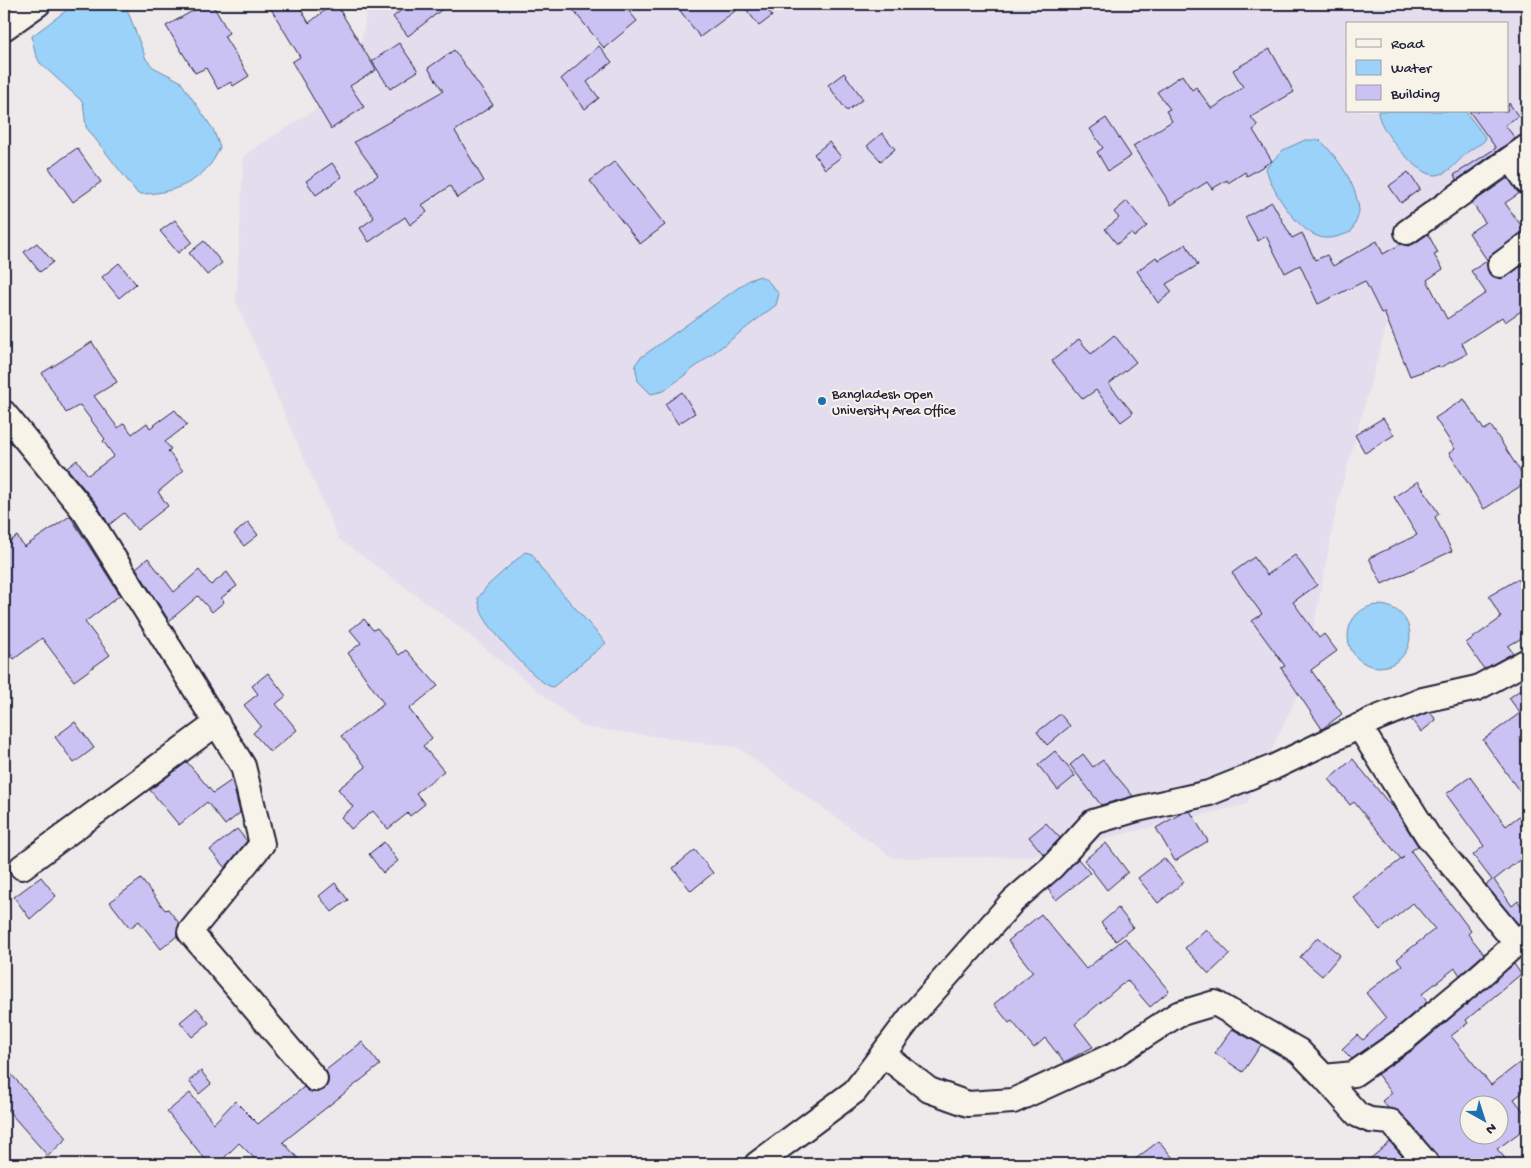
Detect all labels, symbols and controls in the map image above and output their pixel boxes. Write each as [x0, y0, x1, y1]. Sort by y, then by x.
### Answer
legend [1346, 22, 1508, 112]
text: Road [1391, 36, 1425, 54]
text: Water [1391, 60, 1433, 78]
text: Building [1390, 86, 1440, 104]
place label: Bangladesh Open University Area Office [831, 387, 957, 420]
marker: Bangladesh Open University Area Office [816, 395, 828, 407]
north arrow [1458, 1096, 1508, 1146]
text: N [1482, 1119, 1500, 1138]

